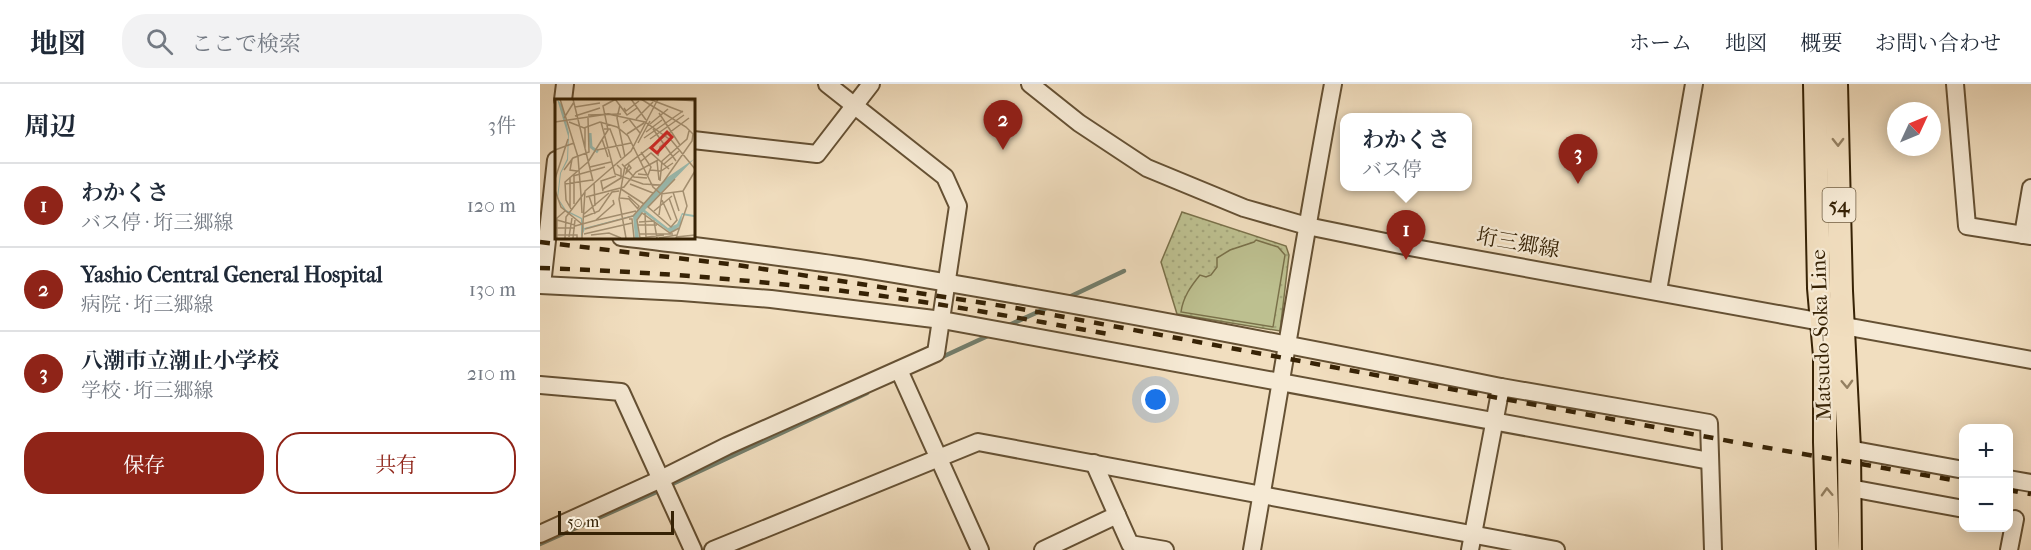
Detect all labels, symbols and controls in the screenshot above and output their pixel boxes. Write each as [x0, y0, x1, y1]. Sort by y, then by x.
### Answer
search box [122, 14, 542, 68]
icon: search [143, 25, 176, 58]
text: 地図 [30, 27, 86, 60]
text: ここで検索 [191, 31, 301, 57]
text: ホーム [1629, 31, 1692, 55]
text: 地図 [1725, 31, 1767, 55]
text: 概要 [1800, 31, 1842, 55]
text: お問い合わせ [1875, 31, 2001, 55]
inset map [555, 99, 694, 238]
pin: 2 [984, 100, 1022, 150]
north arrow [1887, 102, 1941, 156]
text: 周辺 [24, 111, 76, 142]
popup [1340, 113, 1472, 191]
text: 3件 [488, 114, 516, 137]
text: わかくさ [1362, 127, 1450, 153]
pin: 3 [1558, 135, 1598, 184]
one-way arrow [1832, 138, 1844, 147]
text: バス停 [1362, 158, 1422, 181]
text: わかくさ [81, 180, 169, 206]
road number: 54 [1822, 188, 1856, 222]
text: 1 [40, 194, 47, 217]
text: 120 m [467, 194, 516, 217]
pin: 1 [1386, 210, 1426, 260]
text: バス停 · 垳三郷線 [81, 211, 234, 234]
street label: 垳三郷線 [1475, 224, 1561, 262]
street label: Matsudo-Soka Line [1806, 249, 1836, 421]
text: Yashio Central General Hospital [81, 262, 383, 288]
text: 2 [38, 278, 49, 301]
text: 130 m [469, 278, 516, 301]
text: 病院 · 垳三郷線 [81, 293, 214, 316]
text: 八潮市立潮止小学校 [81, 348, 279, 374]
text: 3 [39, 362, 48, 385]
text: 210 m [467, 362, 516, 385]
text: 学校 · 垳三郷線 [81, 379, 214, 402]
one-way arrow [1841, 379, 1853, 388]
your location [1141, 385, 1170, 414]
map controls [1959, 424, 2013, 532]
button: + [1959, 424, 2013, 478]
button: 保存 [24, 432, 264, 494]
button: 共有 [276, 432, 516, 494]
button: − [1959, 478, 2013, 532]
one-way arrow [1820, 487, 1833, 496]
scale bar [558, 508, 674, 536]
text: 50 m [567, 512, 599, 531]

